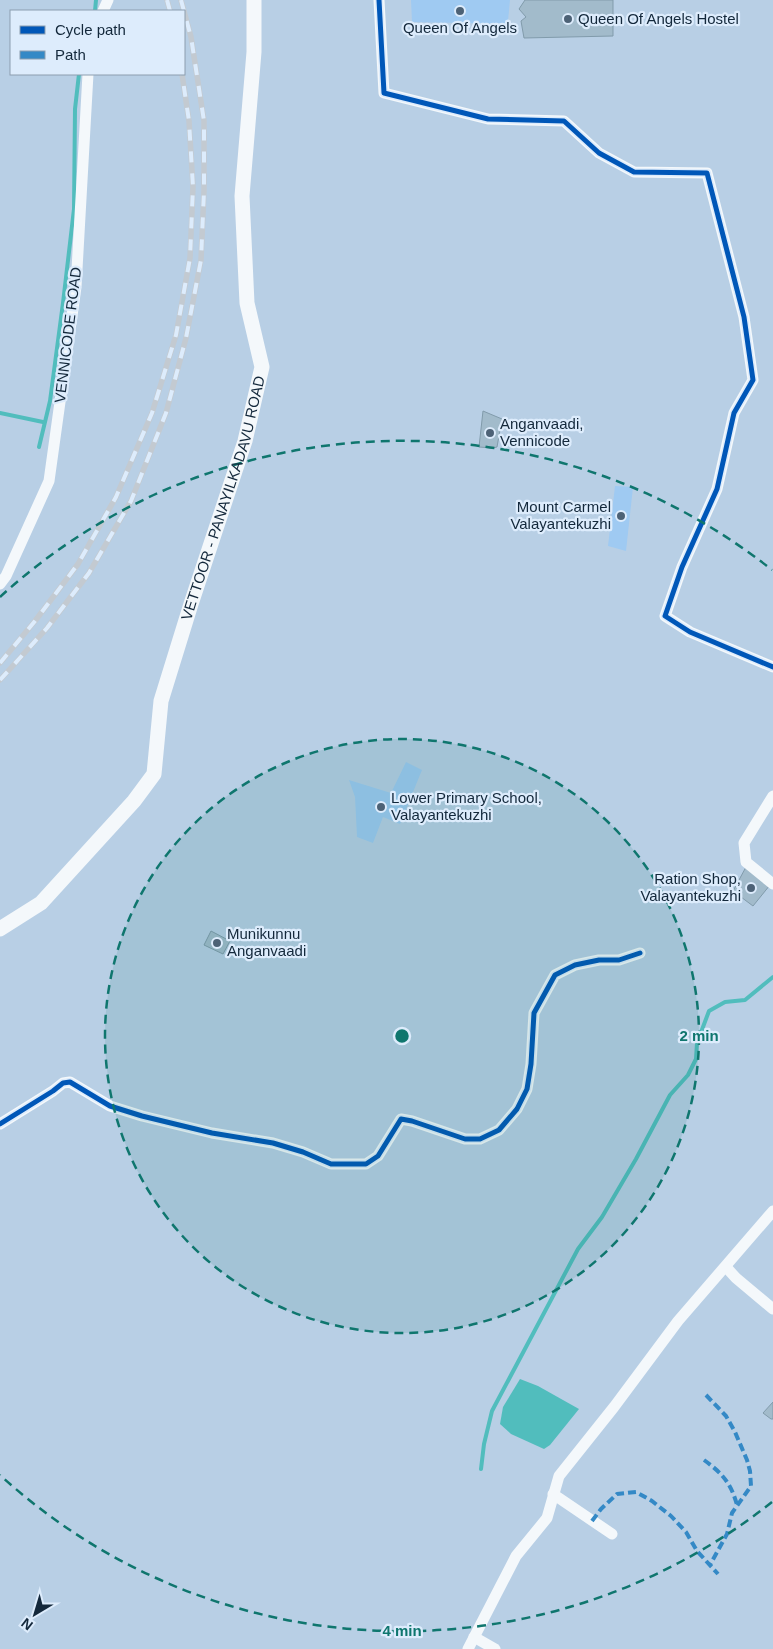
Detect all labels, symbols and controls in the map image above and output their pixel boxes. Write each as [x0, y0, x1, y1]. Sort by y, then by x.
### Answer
marker: Queen Of Angels [454, 5, 466, 17]
legend [10, 10, 185, 75]
place label: Queen Of Angels Hostel [578, 10, 739, 27]
marker: Queen Of Angels Hostel [562, 13, 574, 25]
place label: Queen Of Angels [403, 19, 517, 36]
text: Cycle path [55, 21, 126, 38]
text: Path [55, 46, 86, 63]
street label: VENNICODE ROAD [51, 266, 84, 404]
street label: VETTOOR - PANAYILKADAVU ROAD [178, 374, 268, 622]
place label: Anganvaadi, Vennicode [500, 415, 583, 449]
marker: Anganvaadi, Vennicode [484, 427, 496, 439]
place label: Mount Carmel Valayantekuzhi [510, 498, 611, 532]
marker: Mount Carmel Valayantekuzhi [615, 510, 627, 522]
place label: Lower Primary School, Valayantekuzhi [391, 789, 542, 823]
marker: Lower Primary School, Valayantekuzhi [375, 801, 387, 813]
place label: Ration Shop, Valayantekuzhi [640, 870, 741, 904]
marker: Ration Shop, Valayantekuzhi [745, 882, 757, 894]
place label: Munikunnu Anganvaadi [227, 925, 306, 959]
marker: Munikunnu Anganvaadi [211, 937, 223, 949]
centre of rings [393, 1027, 411, 1045]
text: 2 min [679, 1027, 719, 1044]
north arrow [10, 1589, 60, 1639]
text: N [18, 1615, 36, 1634]
text: 4 min [382, 1622, 422, 1639]

